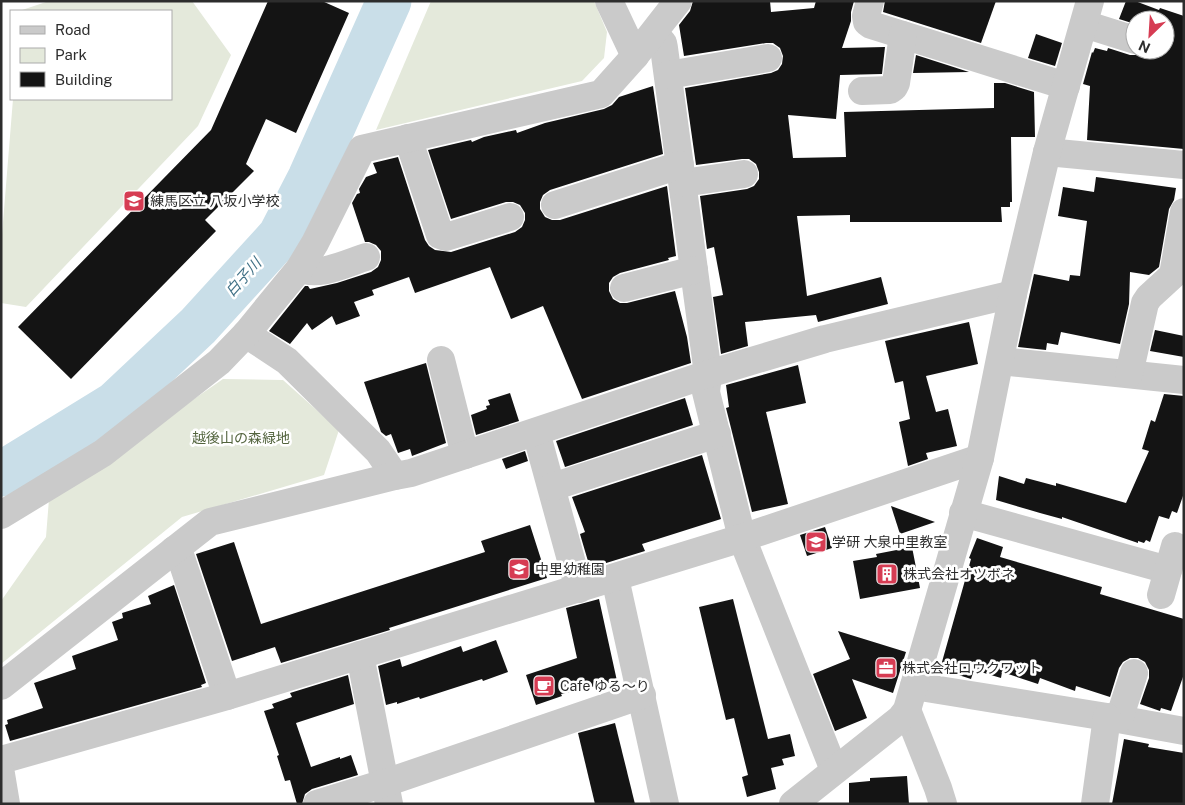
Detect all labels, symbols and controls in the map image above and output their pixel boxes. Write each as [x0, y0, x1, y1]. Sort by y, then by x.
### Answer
legend [10, 10, 172, 100]
north arrow [1125, 10, 1175, 60]
text: Road [55, 21, 91, 38]
text: N [1136, 37, 1153, 56]
text: Park [55, 46, 87, 63]
text: Building [55, 71, 113, 88]
school or university icon: 練馬区立 八坂小学校 [122, 189, 146, 213]
place label: 練馬区立 八坂小学校 [150, 193, 279, 209]
water label: 白子川 [222, 253, 266, 299]
park label: 越後山の森緑地 [192, 430, 290, 446]
school or university icon: 学研 大泉中里教室 [804, 530, 828, 554]
place label: 学研 大泉中里教室 [832, 534, 947, 550]
school or university icon: 中里幼稚園 [507, 557, 531, 581]
place label: 中里幼稚園 [535, 561, 605, 577]
building icon: 株式会社オツボネ [875, 562, 899, 586]
place label: 株式会社オツボネ [903, 566, 1015, 582]
office icon: 株式会社ロウクワット [874, 656, 898, 680]
place label: 株式会社ロウクワット [902, 660, 1042, 676]
cafe icon: Cafe ゆる〜り [532, 674, 556, 698]
place label: Cafe ゆる〜り [560, 678, 650, 694]

